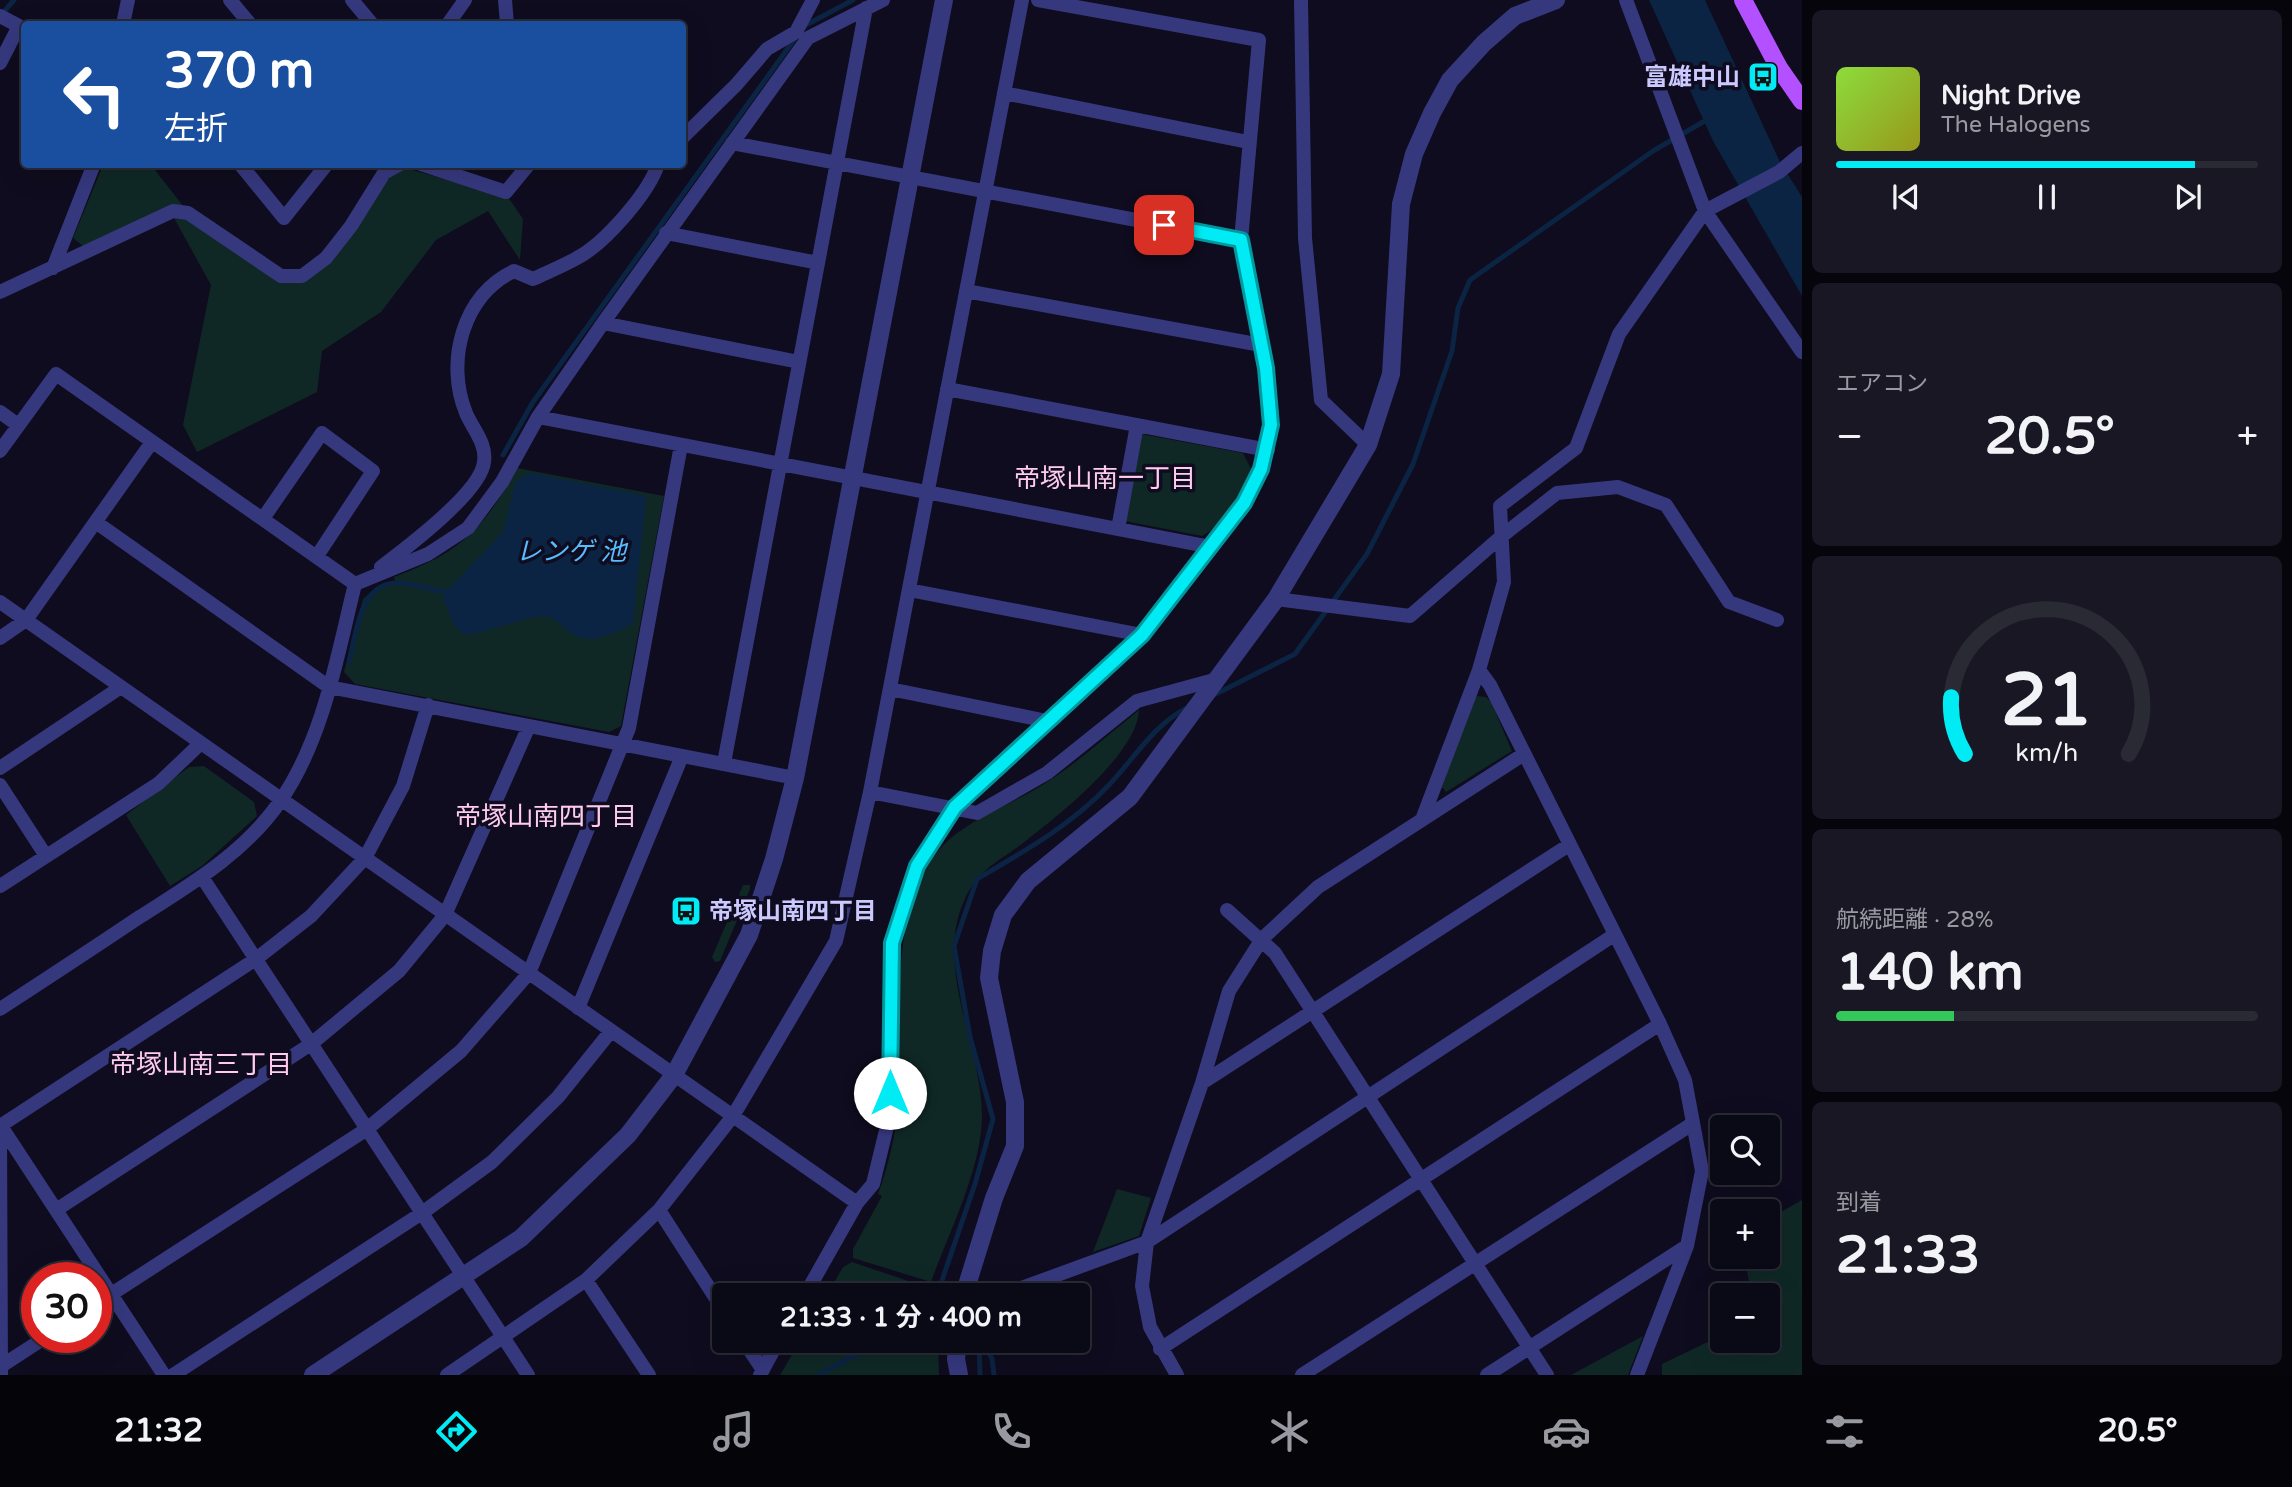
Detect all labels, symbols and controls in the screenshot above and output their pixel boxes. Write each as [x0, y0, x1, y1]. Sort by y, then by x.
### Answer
text: 370 m [164, 42, 314, 101]
icon: left [49, 49, 140, 140]
bus stop icon: 富雄中山 [1746, 60, 1780, 94]
place label: 富雄中山 [1644, 63, 1740, 92]
text: Night Drive [1941, 80, 2081, 111]
text: 左折 [164, 110, 228, 148]
text: The Halogens [1941, 111, 2090, 139]
icon: previous [1887, 178, 1925, 216]
icon: pause [2028, 178, 2066, 216]
icon: next [2169, 178, 2207, 216]
pin [1134, 195, 1194, 255]
icon: arrive [1145, 206, 1183, 244]
text: エアコン [1836, 370, 1928, 398]
text: 20.5° [1985, 405, 2115, 468]
text: − [1836, 414, 1863, 460]
text: + [2237, 414, 2258, 460]
district label: 帝塚山南一丁目 [1014, 463, 1196, 494]
water label: レンゲ 池 [516, 536, 629, 567]
text: 21 [2001, 657, 2093, 745]
text: km/h [2016, 737, 2078, 767]
district label: 帝塚山南四丁目 [455, 801, 637, 832]
bus stop icon: 帝塚山南四丁目 [669, 894, 703, 928]
place label: 帝塚山南四丁目 [709, 897, 877, 926]
text: 航続距離 · 28% [1836, 906, 1994, 934]
text: 140 km [1836, 941, 2024, 1004]
district label: 帝塚山南三丁目 [110, 1049, 292, 1080]
position arrow [853, 1056, 927, 1130]
map controls [1710, 1115, 1780, 1353]
button: search [1710, 1115, 1780, 1185]
text: 到着 [1836, 1189, 1882, 1217]
button: + [1710, 1199, 1780, 1269]
text: 21:33 [1836, 1224, 1980, 1287]
speed limit sign: 30 [21, 1262, 112, 1353]
button: − [1710, 1283, 1780, 1353]
text: 21:33 · 1 分 · 400 m [780, 1302, 1022, 1333]
icon: directions [432, 1407, 481, 1456]
icon: music [709, 1407, 758, 1456]
icon: phone [987, 1407, 1036, 1456]
icon: climate [1265, 1407, 1314, 1456]
icon: car [1542, 1407, 1591, 1456]
icon: filters [1820, 1407, 1869, 1456]
text: 21:32 [114, 1412, 203, 1450]
text: 20.5° [2098, 1412, 2178, 1450]

